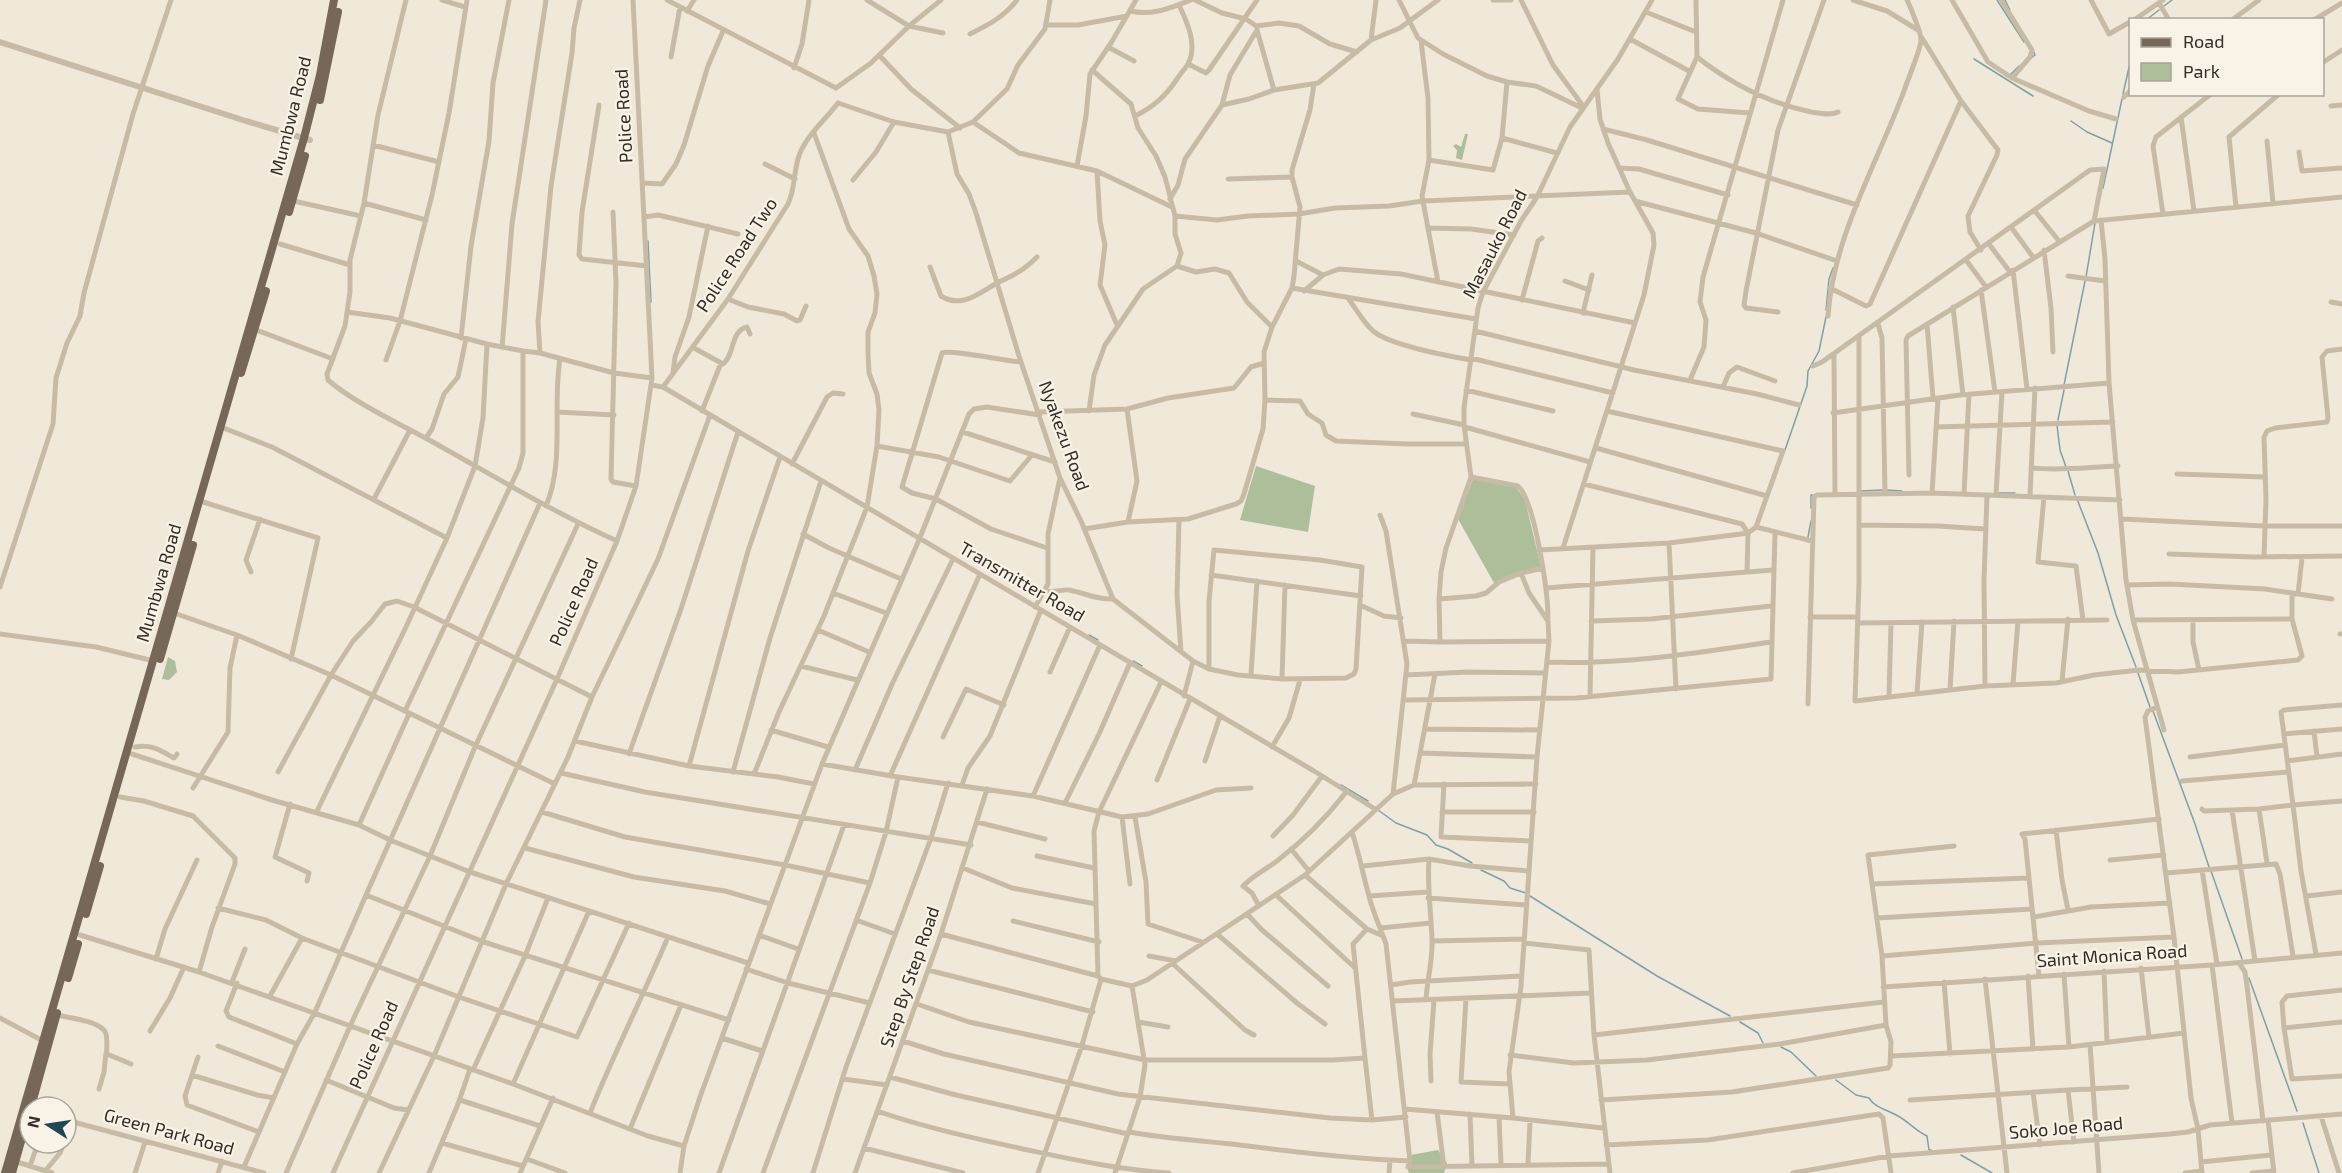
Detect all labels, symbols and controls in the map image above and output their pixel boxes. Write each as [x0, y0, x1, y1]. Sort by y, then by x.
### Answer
legend [2129, 18, 2324, 96]
text: Road [2183, 30, 2224, 52]
street label: Mumbwa Road [265, 54, 315, 178]
text: Park [2183, 60, 2220, 82]
street label: Police Road [610, 68, 636, 164]
street label: Masauko Road [1457, 185, 1531, 302]
street label: Police Road Two [691, 193, 781, 316]
street label: Nyakezu Road [1035, 378, 1095, 494]
street label: Mumbwa Road [131, 521, 185, 644]
street label: Transmitter Road [956, 536, 1089, 626]
street label: Police Road [544, 554, 602, 649]
street label: Step By Step Road [875, 903, 943, 1050]
street label: Saint Monica Road [2036, 939, 2188, 971]
street label: Police Road [344, 997, 402, 1092]
north arrow [18, 1095, 78, 1155]
street label: Green Park Road [102, 1103, 237, 1159]
street label: Soko Joe Road [2008, 1111, 2124, 1143]
text: N [22, 1114, 43, 1129]

